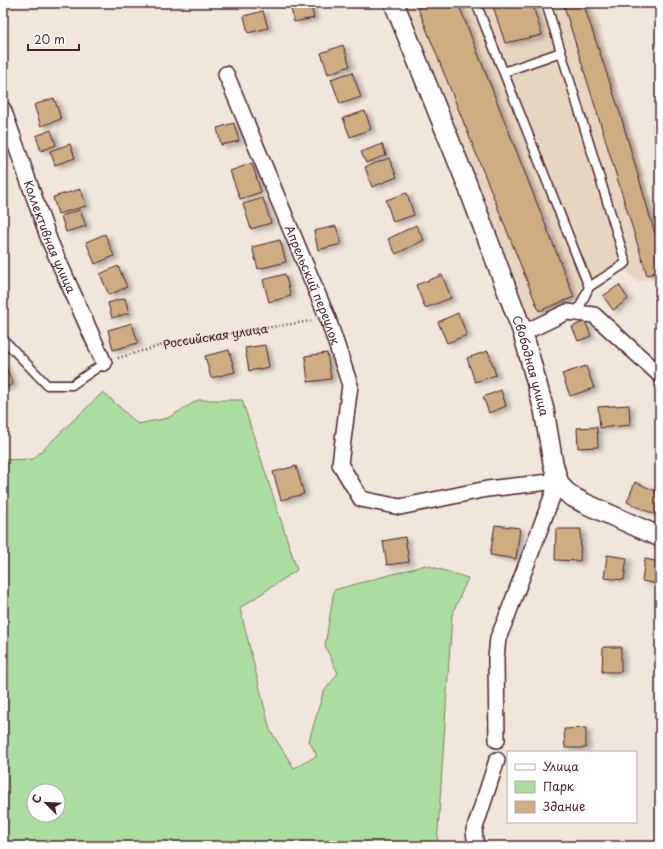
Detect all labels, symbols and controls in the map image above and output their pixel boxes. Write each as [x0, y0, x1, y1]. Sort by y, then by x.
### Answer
scale bar [28, 26, 79, 52]
text: 20 m [34, 30, 65, 48]
street label: Коллективная улица [20, 178, 81, 296]
street label: Апрельский переулок [281, 222, 345, 348]
street label: Свободная улица [508, 313, 554, 418]
street label: Российская улица [161, 319, 269, 354]
legend [507, 751, 637, 823]
text: Улица [543, 757, 579, 775]
text: Парк [543, 777, 575, 795]
north arrow [26, 783, 66, 823]
text: С [27, 791, 46, 806]
text: Здание [543, 797, 585, 815]

